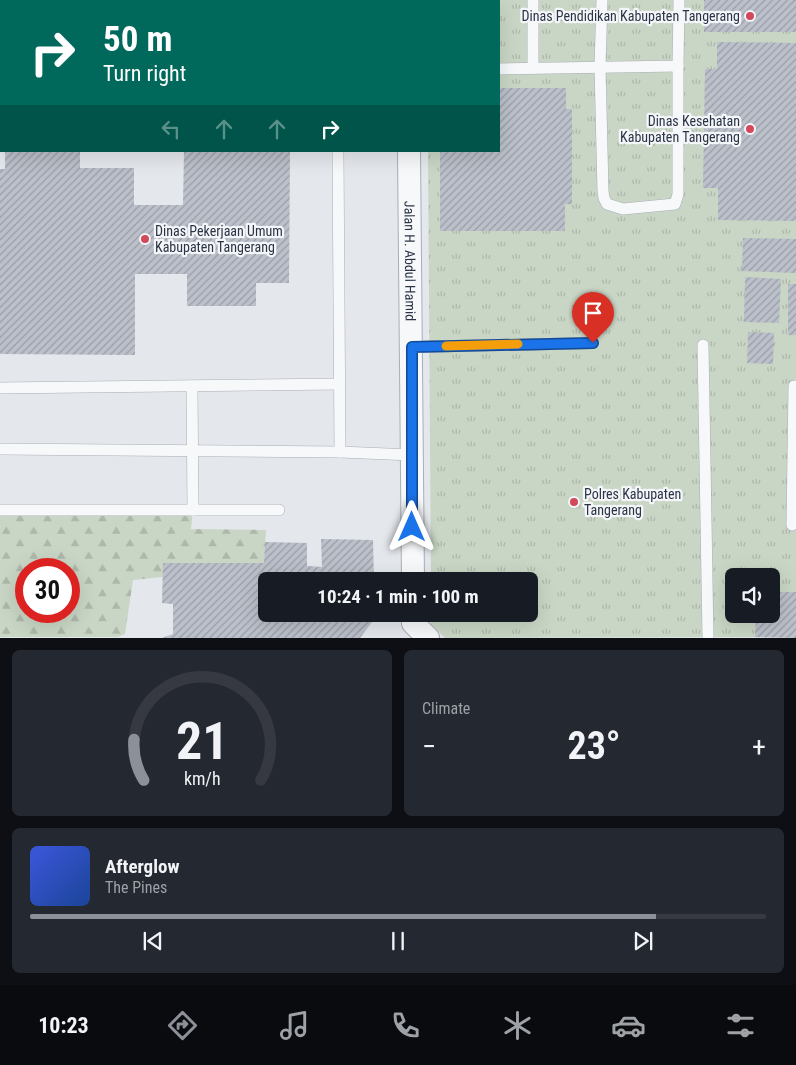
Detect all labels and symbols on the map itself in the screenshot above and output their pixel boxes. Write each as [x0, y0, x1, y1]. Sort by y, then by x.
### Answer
place label: Dinas Pendidikan Kabupaten Tangerang [521, 8, 740, 24]
marker: Dinas Pendidikan Kabupaten Tangerang [744, 10, 756, 22]
place label: Dinas Kesehatan Kabupaten Tangerang [620, 113, 740, 145]
marker: Dinas Kesehatan Kabupaten Tangerang [744, 123, 756, 135]
street label: Jalan H. Abdul Hamid [401, 201, 419, 321]
place label: Dinas Pekerjaan Umum Kabupaten Tangerang [155, 223, 283, 255]
marker: Dinas Pekerjaan Umum Kabupaten Tangerang [139, 233, 151, 245]
pin [572, 292, 614, 343]
place label: Polres Kabupaten Tangerang [584, 486, 681, 518]
marker: Polres Kabupaten Tangerang [568, 496, 580, 508]
position arrow [385, 500, 437, 552]
speed limit sign: 30 [15, 558, 80, 623]

